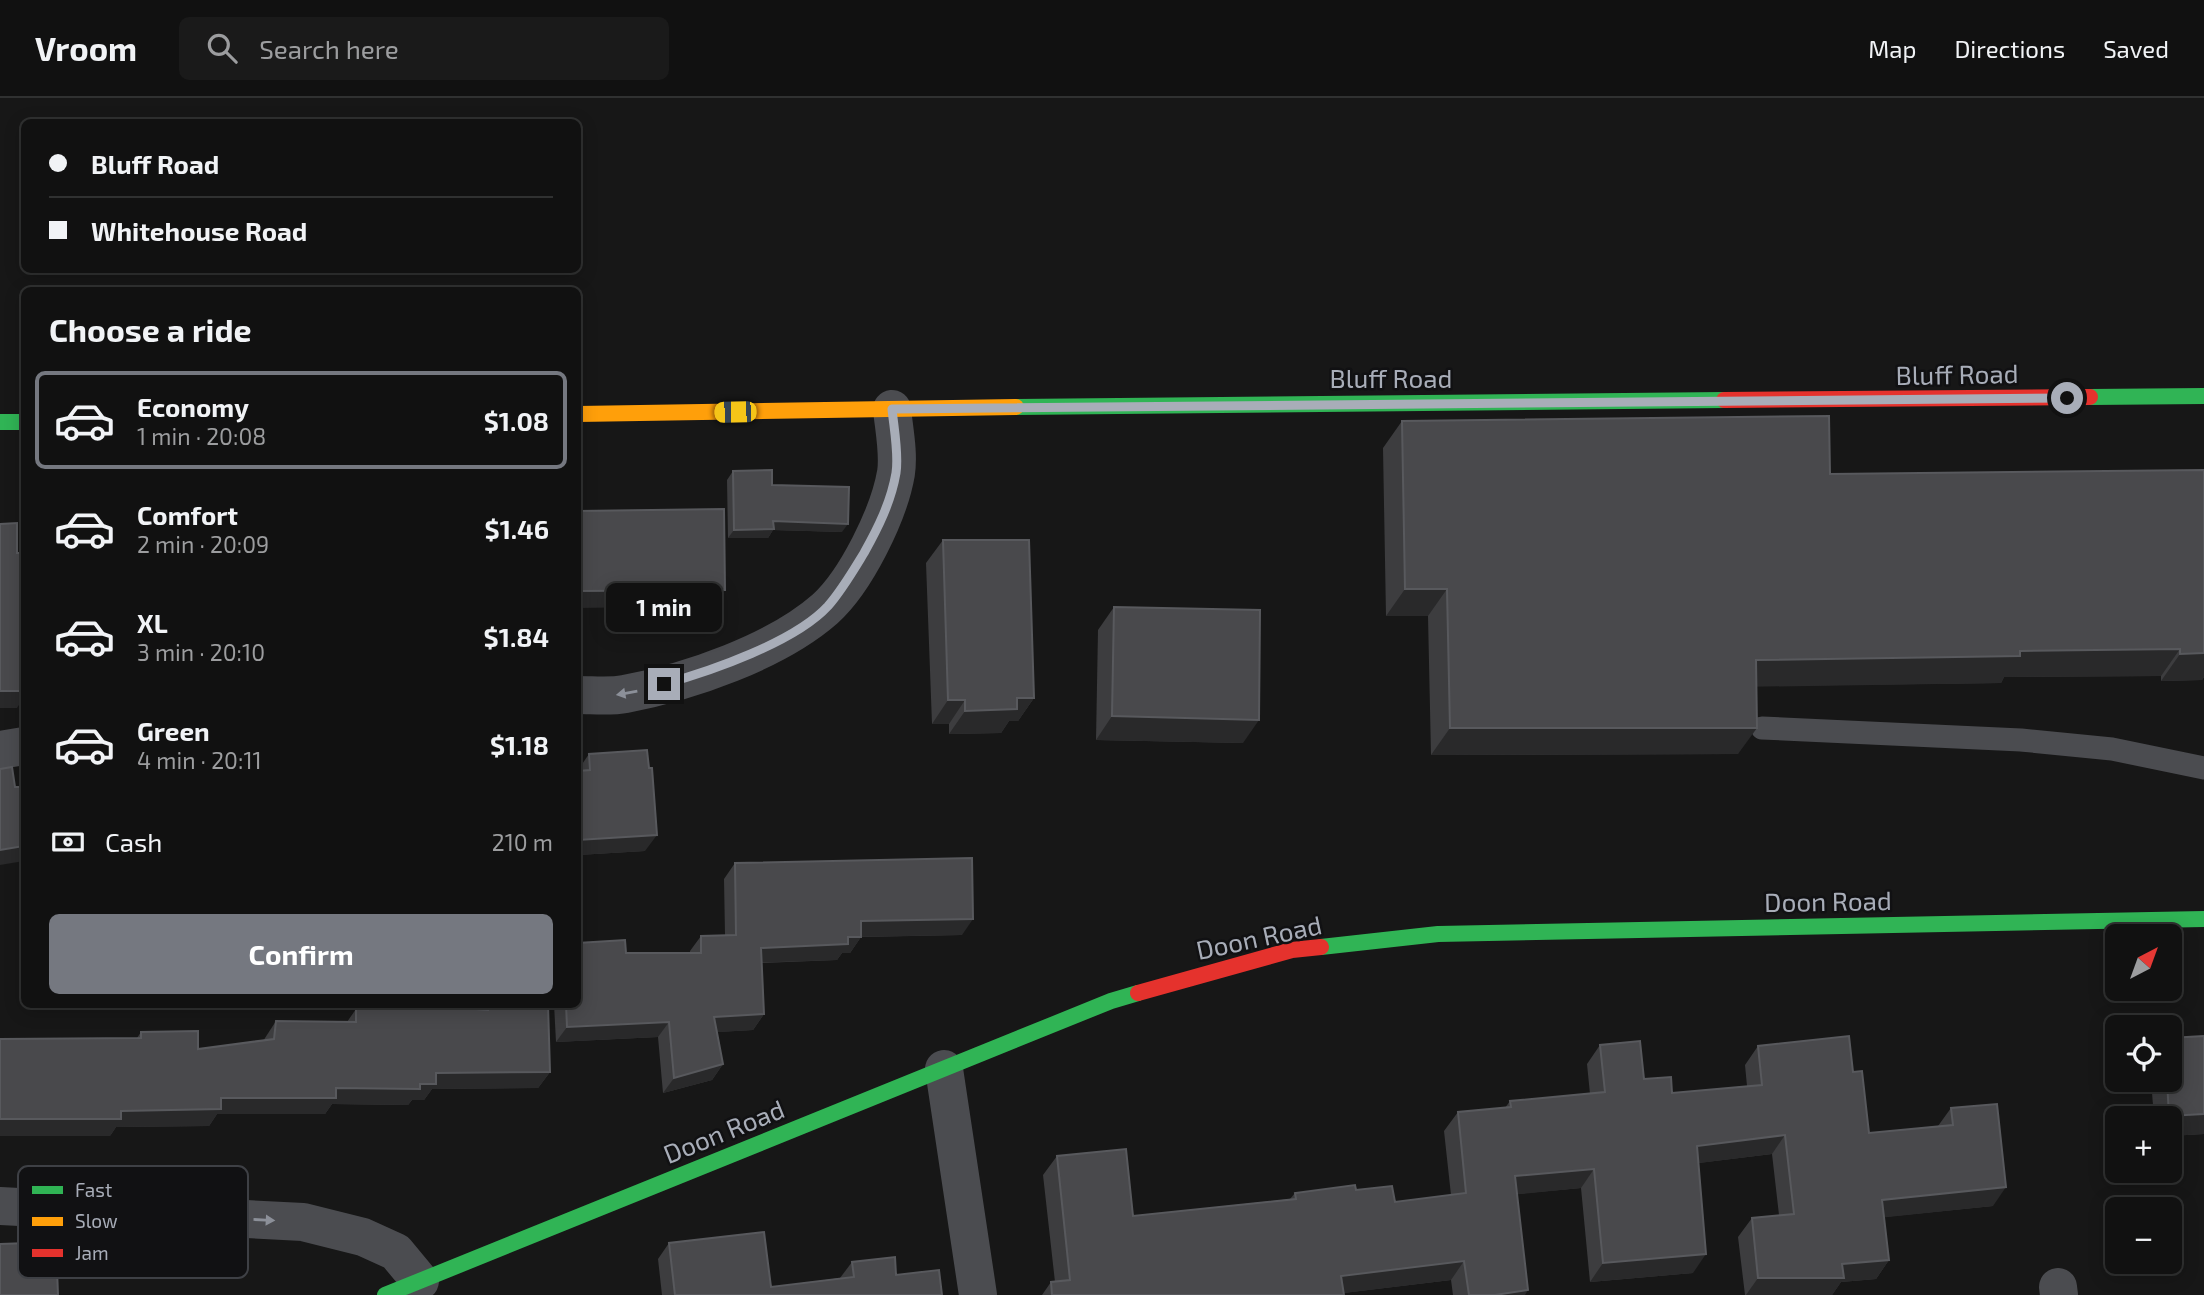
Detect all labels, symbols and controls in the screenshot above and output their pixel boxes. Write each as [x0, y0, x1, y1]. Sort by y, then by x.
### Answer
search box [179, 17, 669, 80]
text: Vroom [35, 28, 137, 68]
icon: search [203, 29, 241, 67]
text: Search here [259, 33, 399, 64]
text: Map [1868, 34, 1916, 63]
text: Directions [1954, 34, 2065, 63]
text: Saved [2103, 34, 2169, 63]
text: Bluff Road [91, 148, 219, 179]
text: Whitehouse Road [91, 215, 307, 246]
text: Choose a ride [49, 310, 252, 348]
street label: Bluff Road [1895, 357, 2019, 390]
street label: Bluff Road [1330, 362, 1452, 393]
route start [2051, 382, 2083, 414]
icon: car [53, 389, 116, 452]
text: Economy [137, 391, 249, 422]
car [714, 401, 757, 423]
text: $1.08 [484, 405, 549, 436]
text: 1 min · 20:08 [137, 422, 266, 450]
icon: car [53, 497, 116, 560]
text: Comfort [137, 499, 238, 530]
text: $1.46 [485, 513, 549, 544]
text: 2 min · 20:09 [137, 530, 269, 558]
callout: 1 min [606, 582, 722, 632]
text: 1 min [636, 593, 692, 621]
icon: car [53, 605, 116, 668]
text: XL [137, 607, 168, 638]
text: $1.84 [484, 621, 549, 652]
text: 3 min · 20:10 [137, 638, 265, 666]
route end [648, 668, 680, 700]
one-way arrow [616, 688, 638, 699]
icon: car [53, 713, 116, 776]
text: Green [137, 715, 210, 746]
text: $1.18 [490, 729, 549, 760]
text: 4 min · 20:11 [137, 746, 262, 774]
icon: cash [49, 823, 87, 861]
text: Cash [105, 826, 162, 857]
text: 210 m [492, 828, 553, 856]
street label: Doon Road [1764, 884, 1892, 917]
street label: Doon Road [1193, 908, 1324, 965]
button: Confirm [49, 914, 553, 994]
north arrow [2105, 924, 2182, 1001]
map controls [2105, 924, 2182, 1274]
button: locate [2105, 1015, 2182, 1092]
street label: Doon Road [658, 1092, 788, 1169]
button: + [2105, 1106, 2182, 1183]
legend [18, 1166, 248, 1278]
text: Fast [75, 1178, 112, 1201]
button: − [2105, 1197, 2182, 1274]
text: Slow [75, 1209, 118, 1232]
one-way arrow [253, 1215, 275, 1226]
text: Jam [75, 1241, 109, 1264]

